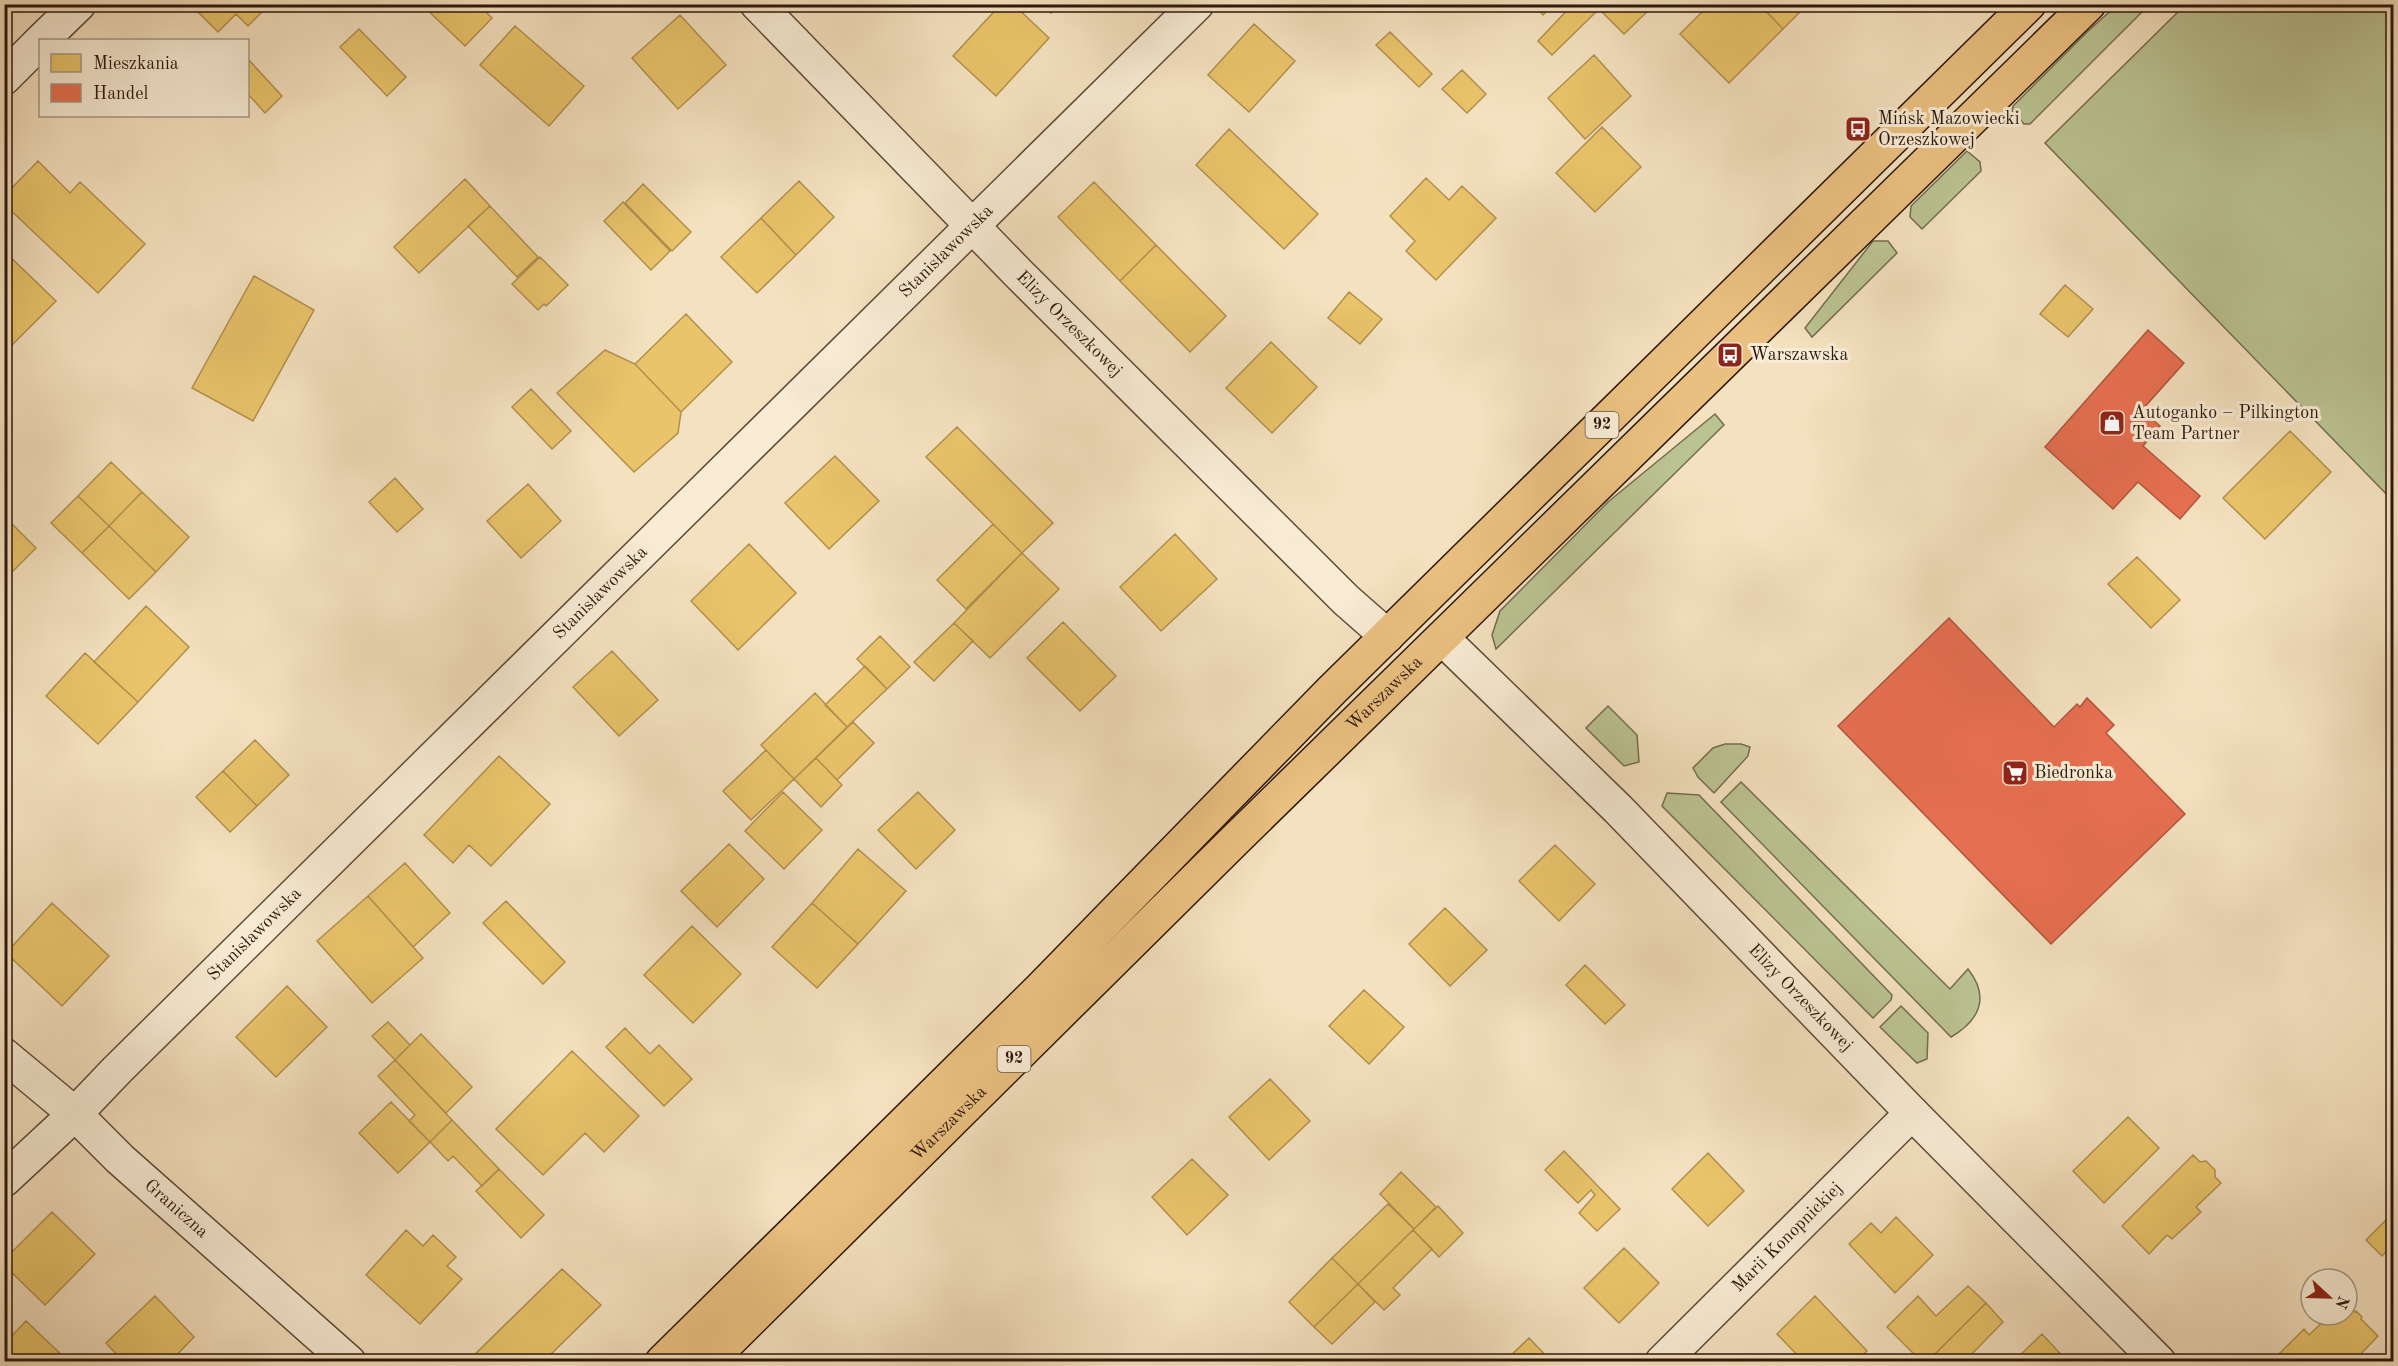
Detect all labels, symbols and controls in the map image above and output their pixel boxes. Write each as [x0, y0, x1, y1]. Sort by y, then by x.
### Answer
legend [39, 39, 249, 117]
text: Mieszkania [93, 55, 179, 73]
text: Handel [93, 85, 148, 103]
place label: Mińsk Mazowiecki Orzeszkowej [1878, 110, 2020, 149]
bus stop icon: Mińsk Mazowiecki Orzeszkowej [1843, 114, 1873, 144]
street label: Stanisławowska [896, 201, 997, 301]
street label: Elizy Orzeszkowej [1013, 268, 1126, 380]
bus stop icon: Warszawska [1715, 340, 1745, 370]
place label: Warszawska [1750, 346, 1848, 364]
place label: Autoganko – Pilkington Team Partner [2132, 404, 2319, 443]
shop icon: Autoganko – Pilkington Team Partner [2097, 408, 2127, 438]
road number: 92 [1586, 412, 1618, 438]
street label: Stanisławowska [550, 543, 651, 643]
street label: Warszawska [1343, 653, 1426, 734]
supermarket icon: Biedronka [2000, 758, 2030, 788]
place label: Biedronka [2034, 764, 2113, 782]
street label: Stanisławowska [204, 884, 305, 984]
street label: Elizy Orzeszkowej [1745, 941, 1856, 1055]
road number: 92 [998, 1046, 1030, 1072]
street label: Warszawska [908, 1082, 990, 1164]
street label: Graniczna [141, 1176, 211, 1242]
street label: Marii Konopnickiej [1729, 1179, 1846, 1296]
north arrow [2299, 1267, 2359, 1327]
text: N [2331, 1293, 2351, 1311]

